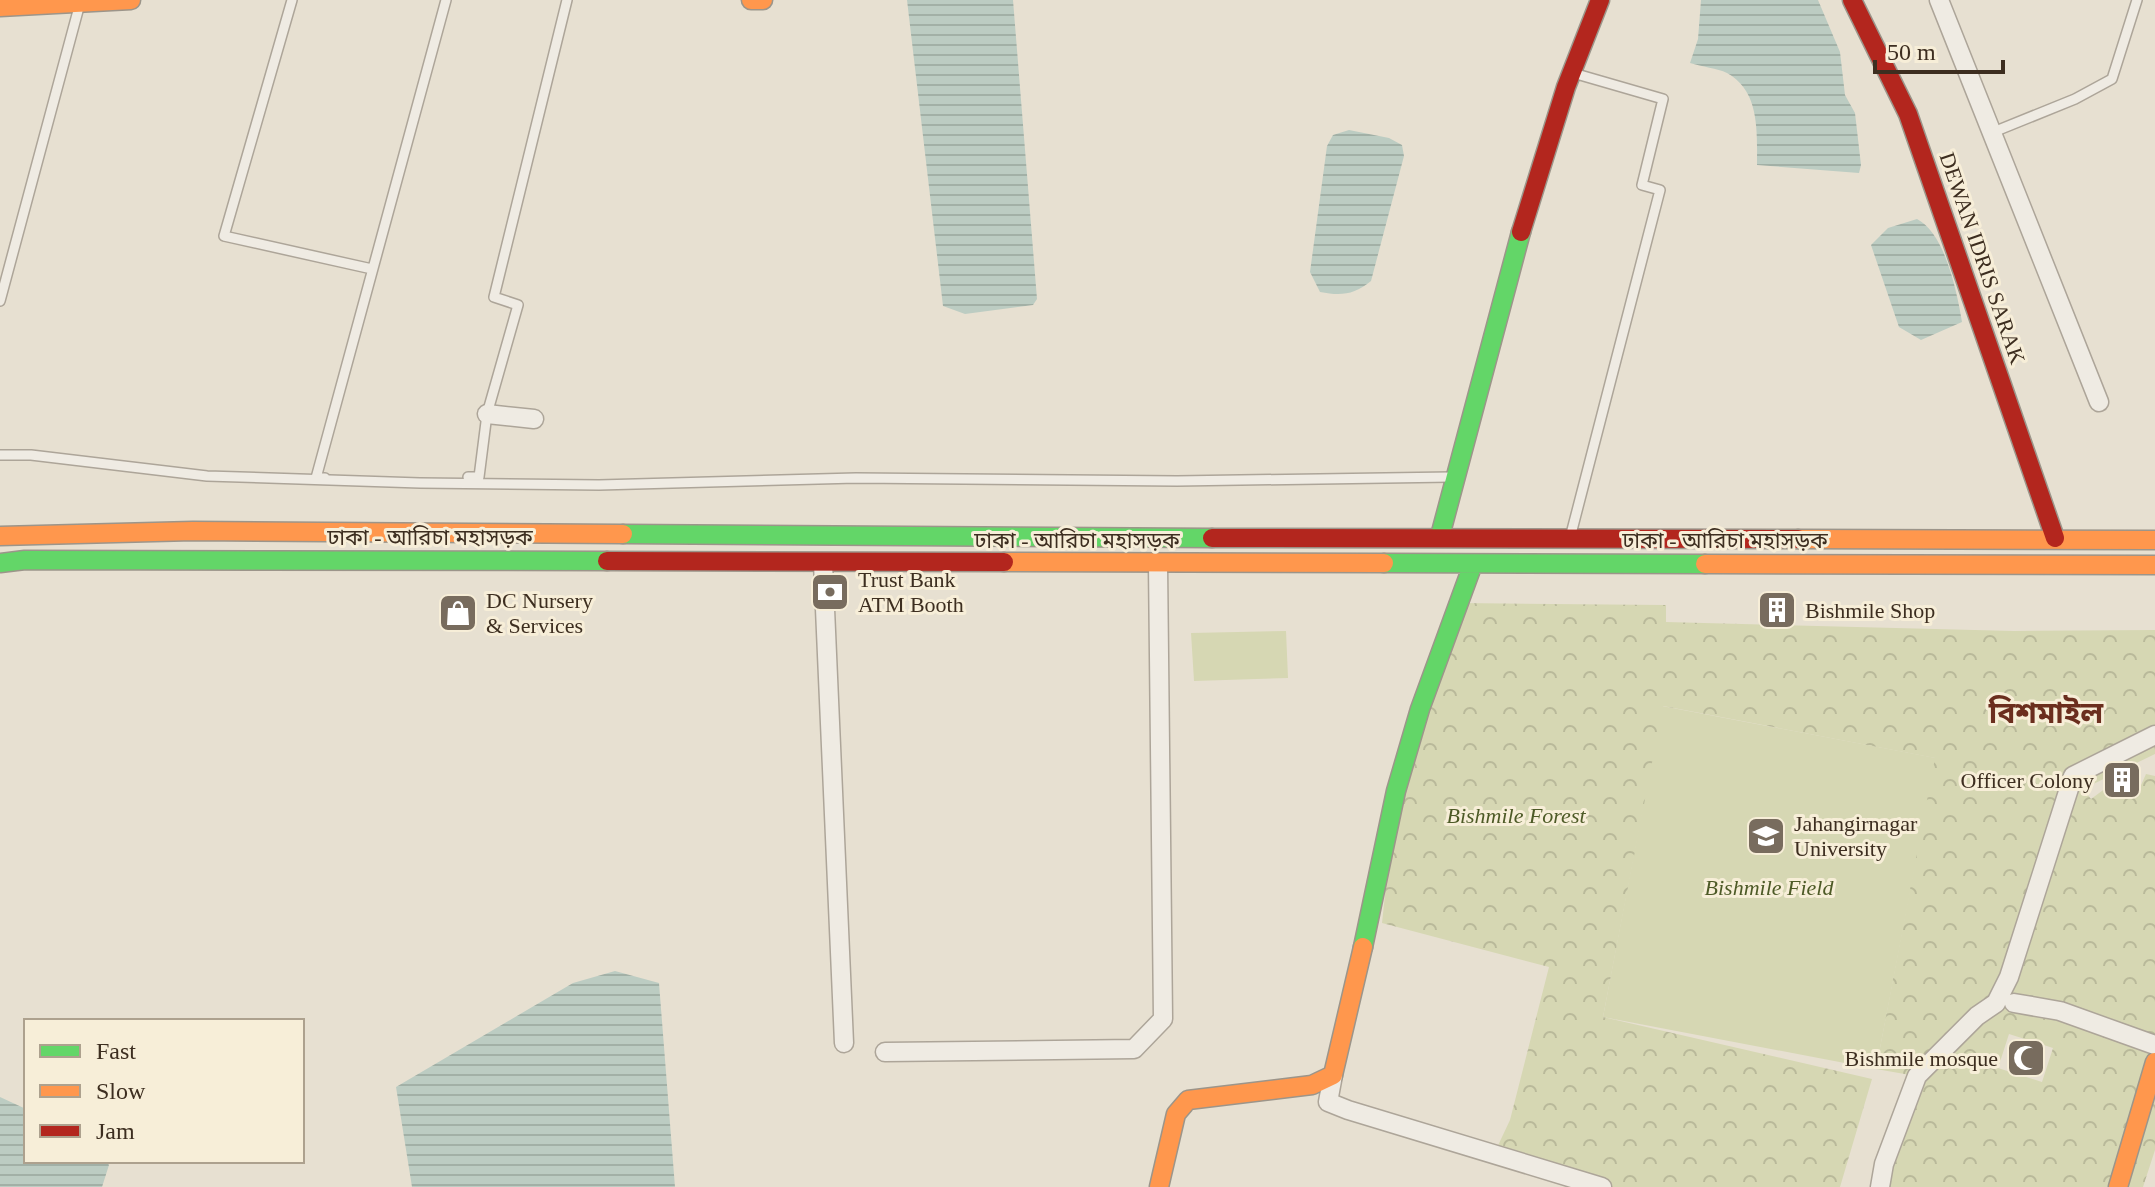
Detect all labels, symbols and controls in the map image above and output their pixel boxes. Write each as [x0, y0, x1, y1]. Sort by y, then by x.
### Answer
scale bar [1875, 24, 2003, 74]
text: 50 m [1887, 39, 1936, 65]
street label: DEWAN IDRIS SARAK [1934, 149, 2031, 368]
street label: ঢাকা - আরিচা মহাসড়ক [326, 525, 533, 550]
street label: ঢাকা - আরিচা মহাসড়ক [973, 528, 1180, 553]
street label: ঢাকা - আরিচা মহাসড়ক [1621, 528, 1828, 553]
place label: Trust Bank ATM Booth [858, 567, 964, 617]
bank icon: Trust Bank ATM Booth [809, 571, 851, 613]
place label: DC Nursery & Services [486, 588, 593, 638]
building icon: Bishmile Shop [1756, 589, 1798, 631]
shop icon: DC Nursery & Services [437, 592, 479, 634]
place label: Bishmile Shop [1805, 598, 1935, 623]
district label: বিশমাইল [1988, 695, 2104, 729]
building icon: Officer Colony [2101, 759, 2143, 801]
place label: Officer Colony [1961, 768, 2094, 793]
park label: Bishmile Forest [1446, 803, 1586, 828]
place label: Jahangirnagar University [1794, 811, 1918, 861]
school or university icon: Jahangirnagar University [1745, 815, 1787, 857]
park label: Bishmile Field [1705, 875, 1834, 900]
legend [24, 1019, 304, 1163]
mosque icon: Bishmile mosque [2005, 1037, 2047, 1079]
text: Fast [96, 1038, 136, 1064]
place label: Bishmile mosque [1845, 1046, 1998, 1071]
text: Slow [96, 1078, 146, 1104]
text: Jam [96, 1118, 135, 1144]

